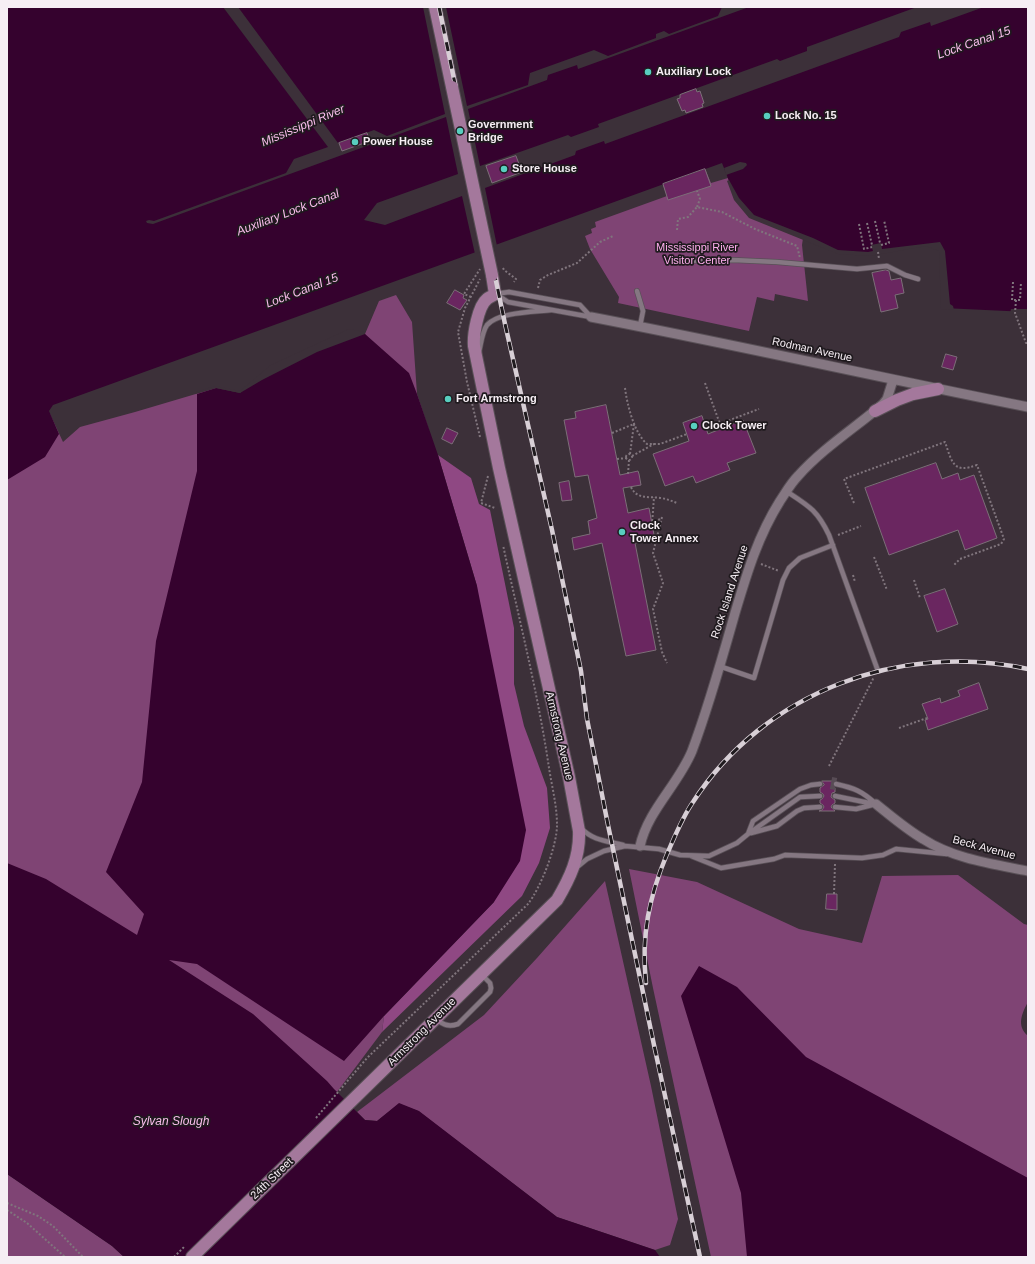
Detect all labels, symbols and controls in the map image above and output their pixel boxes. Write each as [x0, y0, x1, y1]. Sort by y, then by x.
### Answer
water label: Lock Canal 15 [935, 24, 1013, 62]
place label: Auxiliary Lock [656, 65, 731, 79]
marker: Auxiliary Lock [643, 67, 653, 77]
water label: Mississippi River [259, 102, 347, 150]
place label: Lock No. 15 [775, 109, 837, 123]
marker: Lock No. 15 [762, 111, 772, 121]
place label: Government Bridge [468, 118, 533, 144]
marker: Government Bridge [455, 126, 465, 136]
place label: Power House [363, 135, 433, 149]
marker: Power House [350, 137, 360, 147]
place label: Store House [512, 162, 577, 176]
marker: Store House [499, 164, 509, 174]
water label: Auxiliary Lock Canal [235, 187, 341, 239]
park label: Mississippi River Visitor Center [656, 241, 738, 267]
water label: Lock Canal 15 [264, 271, 340, 311]
street label: Rodman Avenue [771, 335, 853, 365]
place label: Fort Armstrong [456, 392, 537, 406]
marker: Fort Armstrong [443, 394, 453, 404]
place label: Clock Tower [702, 419, 767, 433]
marker: Clock Tower [689, 421, 699, 431]
place label: Clock Tower Annex [630, 519, 698, 545]
marker: Clock Tower Annex [617, 527, 627, 537]
street label: Rock Island Avenue [709, 544, 751, 640]
street label: Armstrong Avenue [542, 690, 576, 782]
street label: Beck Avenue [951, 833, 1017, 863]
street label: Armstrong Avenue [385, 995, 459, 1069]
water label: Sylvan Slough [133, 1115, 209, 1129]
street label: 24th Street [248, 1156, 296, 1202]

